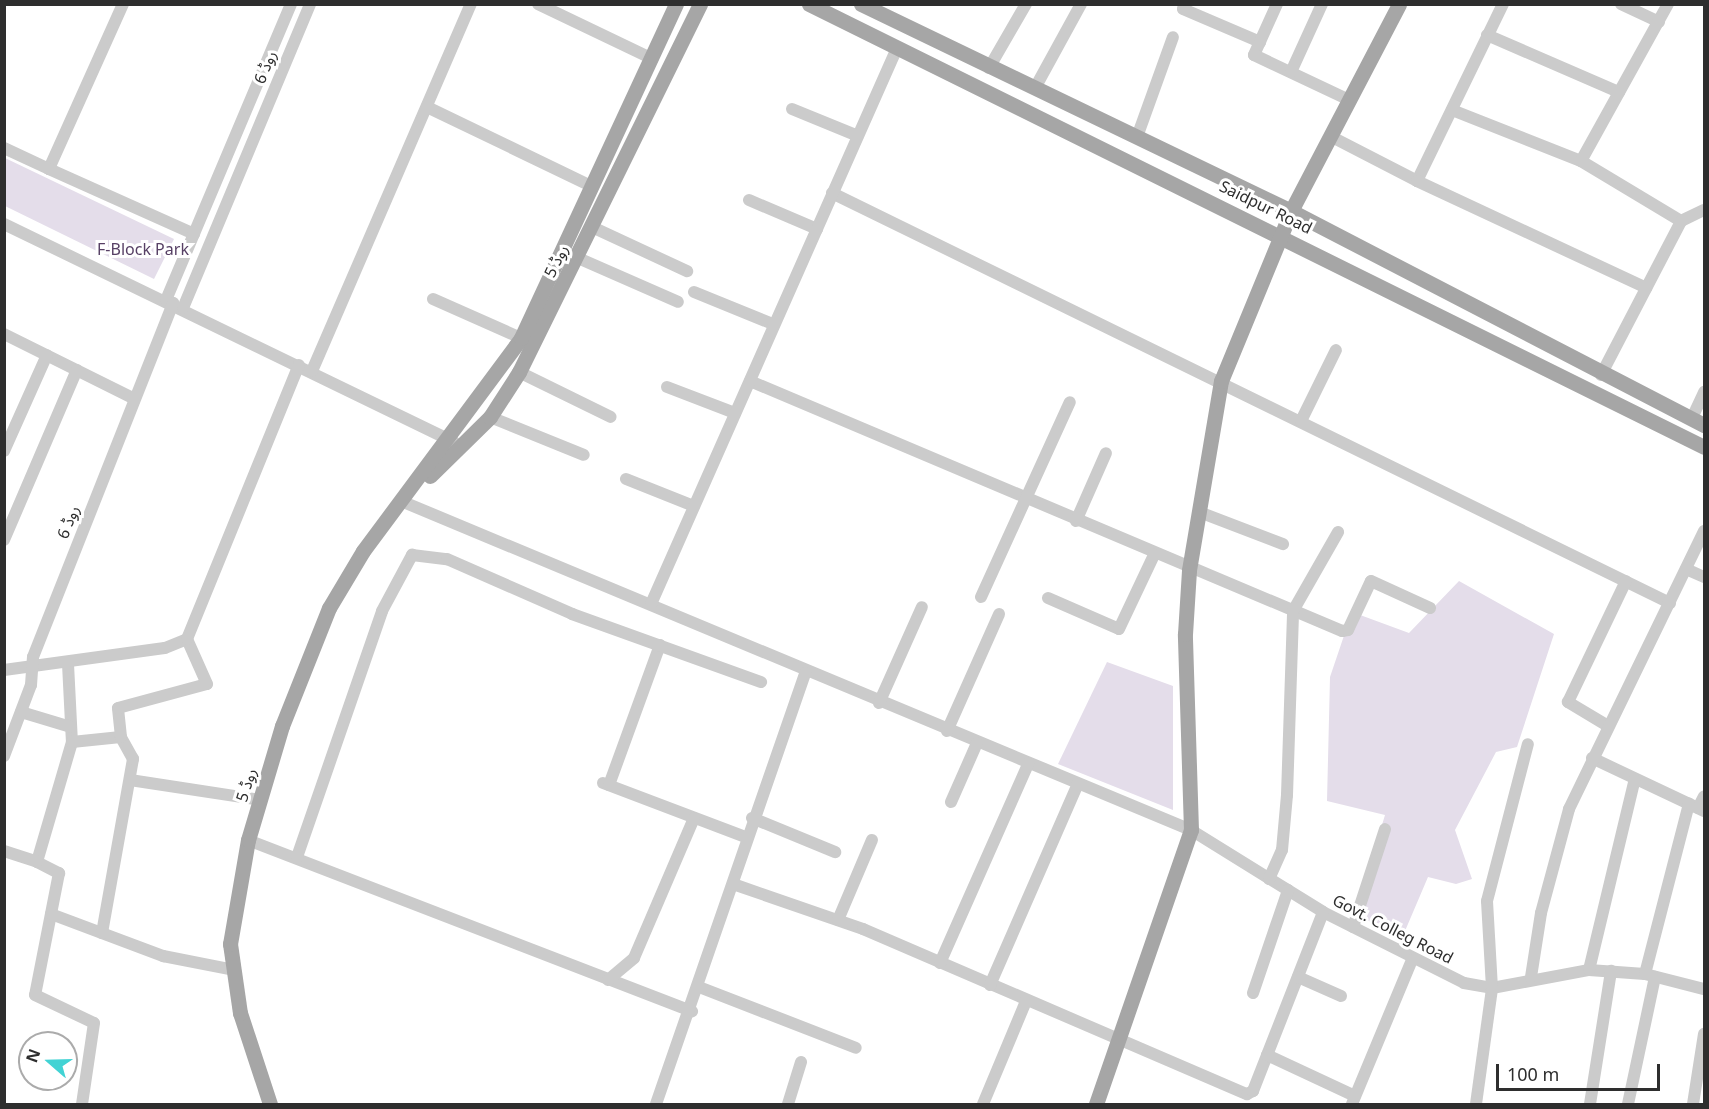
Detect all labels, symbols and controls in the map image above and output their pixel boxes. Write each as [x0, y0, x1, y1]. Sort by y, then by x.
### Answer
street label: روڈ 6 [250, 48, 280, 86]
street label: Saidpur Road [1217, 176, 1315, 238]
park label: F-Block Park [97, 239, 189, 259]
street label: روڈ 5 [540, 242, 572, 280]
street label: روڈ 6 [53, 503, 83, 541]
street label: روڈ 5 [232, 766, 260, 804]
street label: Govt. Colleg Road [1329, 890, 1457, 968]
north arrow [18, 1031, 78, 1091]
text: N [20, 1046, 46, 1065]
scale bar [1499, 1052, 1662, 1090]
text: 100 m [1507, 1062, 1559, 1086]

